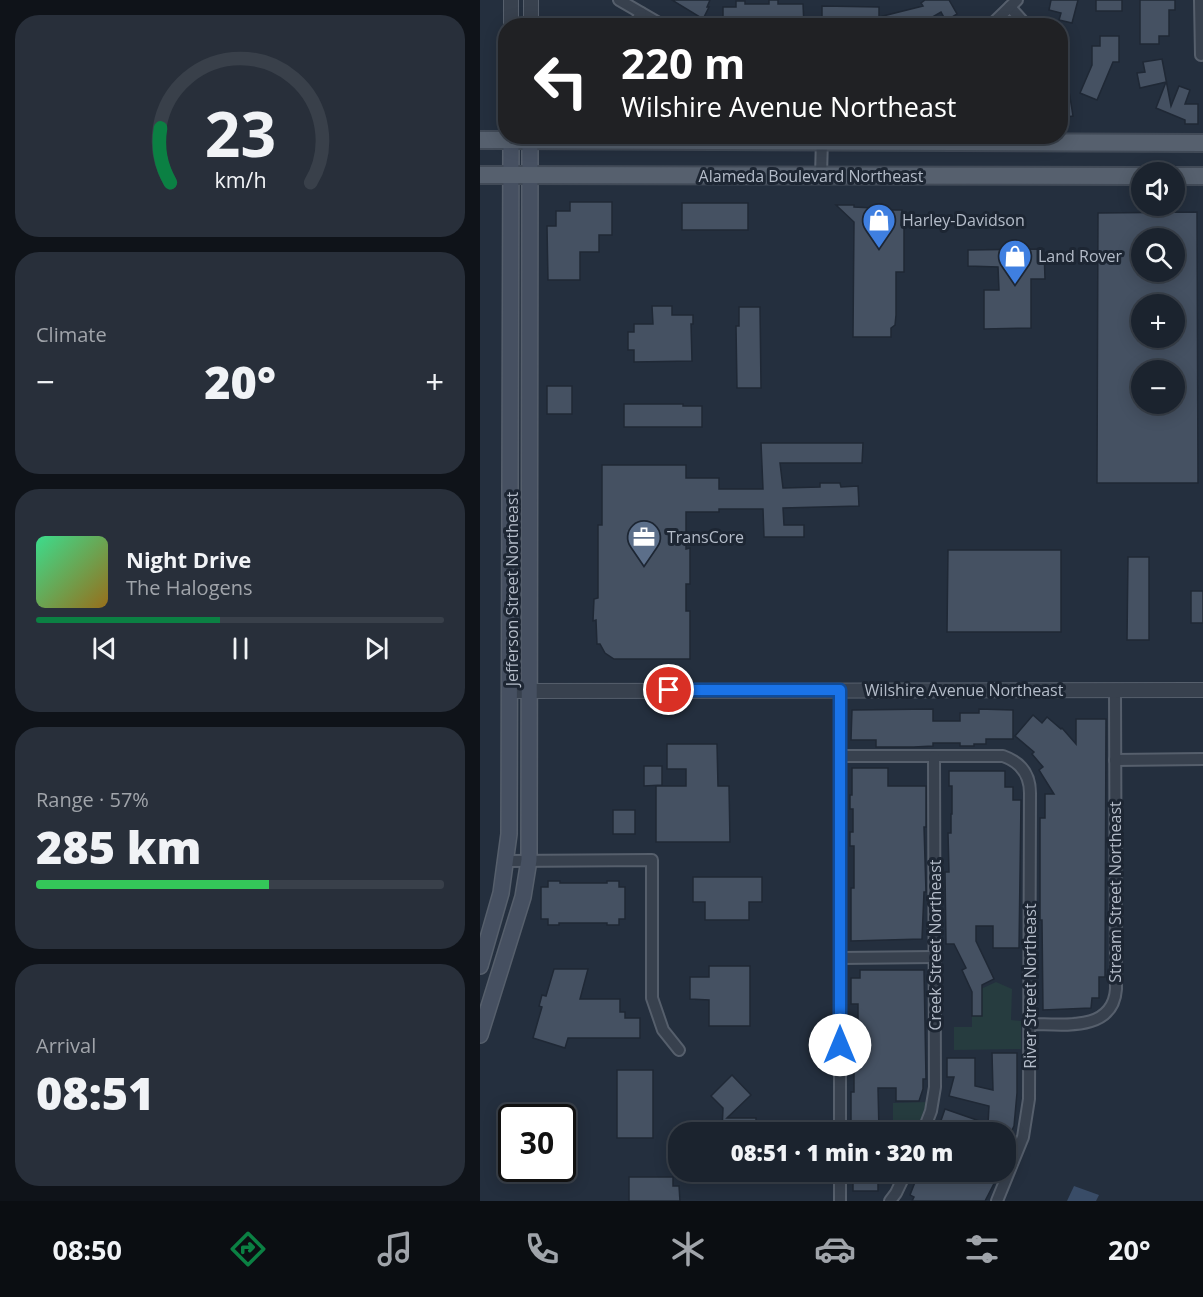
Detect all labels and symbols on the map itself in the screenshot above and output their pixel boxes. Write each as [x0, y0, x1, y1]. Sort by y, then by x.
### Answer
street label: Alameda Boulevard Northeast [699, 165, 924, 187]
shop icon: Harley-Davidson [861, 202, 897, 249]
place label: Harley-Davidson [902, 209, 1025, 231]
shop icon: Land Rover [997, 238, 1033, 285]
place label: Land Rover [1038, 245, 1122, 267]
street label: Jefferson Street Northeast [501, 491, 523, 688]
office icon: TransCore [626, 519, 662, 566]
place label: TransCore [667, 526, 744, 548]
pin [643, 664, 694, 715]
street label: Wilshire Avenue Northeast [865, 679, 1064, 701]
street label: Stream Street Northeast [1104, 801, 1126, 983]
street label: Creek Street Northeast [924, 859, 946, 1030]
street label: River Street Northeast [1019, 903, 1041, 1069]
position arrow [808, 1013, 872, 1077]
speed limit sign: 30 [498, 1104, 576, 1182]

